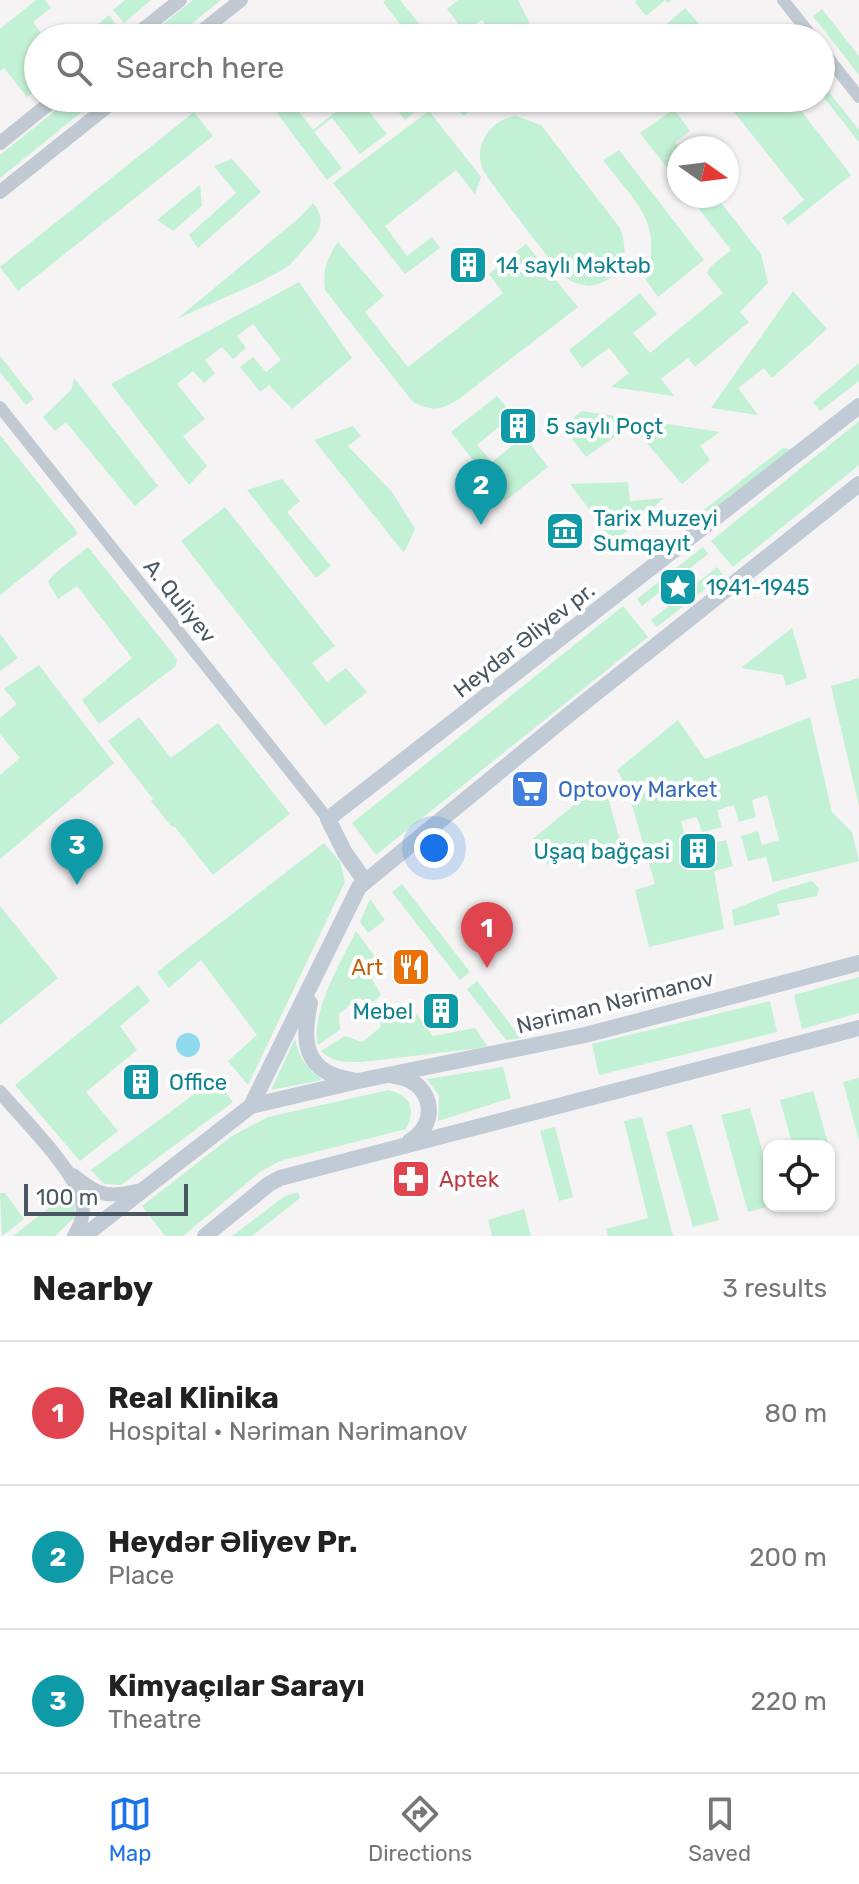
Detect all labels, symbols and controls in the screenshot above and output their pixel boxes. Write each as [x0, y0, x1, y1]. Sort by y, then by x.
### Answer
search box [24, 24, 835, 112]
icon: search [52, 46, 96, 90]
text: Search here [116, 50, 284, 86]
north arrow [667, 136, 739, 208]
building icon: 14 saylı Məktəb [447, 244, 489, 286]
place label: 14 saylı Məktəb [496, 252, 651, 279]
building icon: 5 saylı Poçt [497, 405, 539, 447]
place label: 5 saylı Poçt [546, 413, 664, 440]
pin: 2 [455, 459, 507, 525]
place label: Tarix Muzeyi Sumqayıt [593, 505, 718, 557]
museum icon: Tarix Muzeyi Sumqayıt [544, 510, 586, 552]
street label: A. Quliyev [138, 554, 222, 648]
place icon: 1941-1945 [657, 566, 699, 608]
place label: 1941-1945 [706, 574, 810, 601]
street label: Heydər Əliyev pr. [448, 577, 600, 703]
supermarket icon: Optovoy Market [509, 768, 551, 810]
place label: Optovoy Market [558, 776, 718, 803]
pin: 3 [51, 819, 103, 885]
your location [414, 828, 454, 868]
building icon: Uşaq bağçasi [677, 830, 719, 872]
place label: Uşaq bağçasi [534, 838, 670, 865]
pin: 1 [461, 902, 513, 968]
restaurant icon: Art [390, 946, 432, 988]
place label: Art [351, 954, 383, 981]
street label: Nəriman Nərimanov [514, 964, 716, 1040]
building icon: Mebel [420, 990, 462, 1032]
place label: Mebel [352, 998, 413, 1025]
building icon: Office [120, 1061, 162, 1103]
place label: Office [169, 1069, 227, 1096]
map controls [763, 1140, 835, 1212]
button: locate [763, 1140, 835, 1212]
pharmacy icon: Aptek [390, 1158, 432, 1200]
place label: Aptek [439, 1166, 500, 1193]
scale bar [24, 1180, 188, 1216]
text: 100 m [36, 1184, 98, 1211]
text: Nearby [32, 1268, 153, 1309]
text: 3 results [722, 1273, 827, 1304]
text: Real Klinika [108, 1380, 279, 1416]
text: 1 [52, 1398, 64, 1429]
text: 80 m [764, 1398, 827, 1429]
text: Hospital · Nəriman Nərimanov [108, 1416, 468, 1447]
text: Heydər Əliyev Pr. [108, 1524, 358, 1560]
text: 2 [50, 1542, 66, 1573]
text: 200 m [749, 1542, 827, 1573]
text: Place [108, 1560, 174, 1591]
text: Kimyaçılar Sarayı [108, 1668, 365, 1704]
text: 3 [49, 1686, 67, 1717]
text: 220 m [750, 1686, 827, 1717]
text: Theatre [108, 1704, 202, 1735]
tab: Map [108, 1792, 152, 1867]
tab: Directions [368, 1792, 472, 1867]
tab: Saved [688, 1792, 751, 1867]

